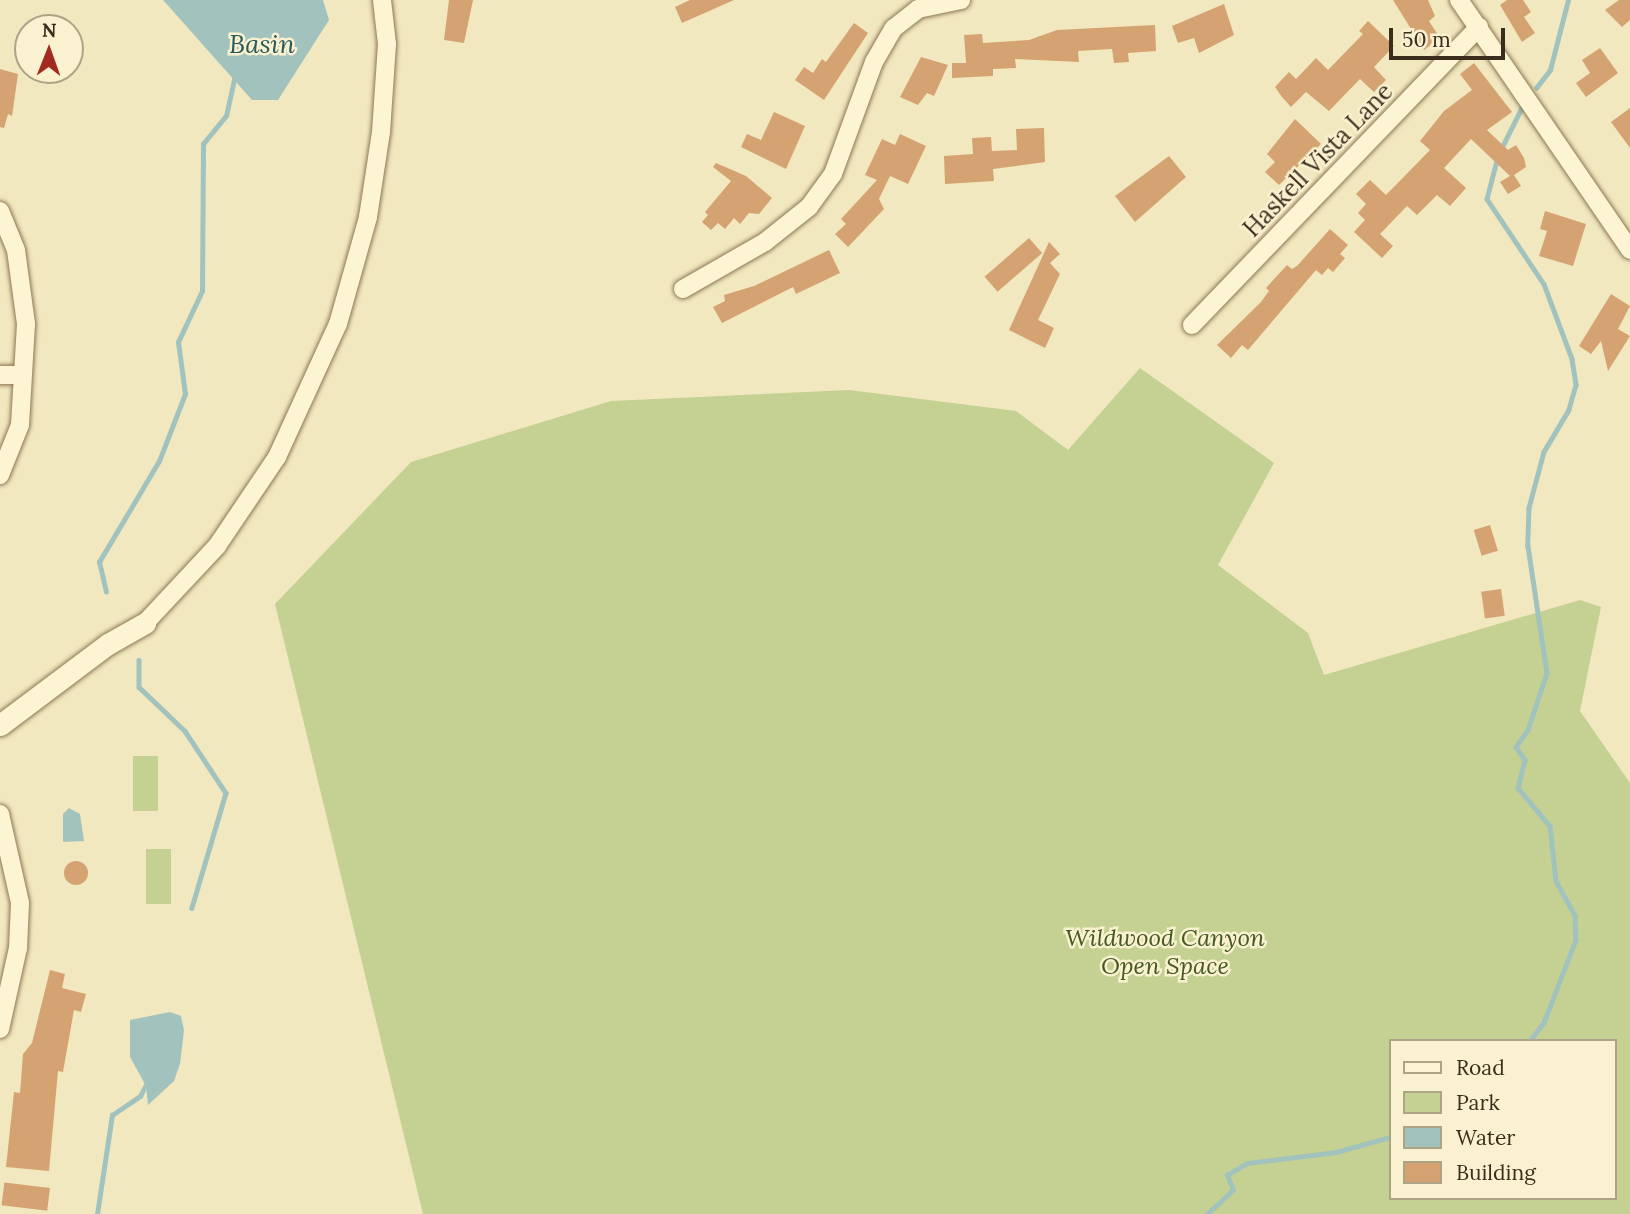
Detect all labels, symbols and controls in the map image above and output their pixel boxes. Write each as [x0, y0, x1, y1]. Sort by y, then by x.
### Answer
north arrow [14, 14, 84, 84]
scale bar [1392, 14, 1508, 58]
text: N [42, 18, 57, 42]
text: 50 m [1402, 26, 1451, 53]
water label: Basin [229, 28, 295, 60]
street label: Haskell Vista Lane [1237, 77, 1399, 243]
park label: Wildwood Canyon Open Space [1065, 924, 1265, 980]
legend [1388, 1039, 1616, 1200]
text: Road [1456, 1054, 1505, 1081]
text: Park [1456, 1089, 1500, 1116]
text: Water [1456, 1124, 1515, 1151]
text: Building [1456, 1159, 1536, 1186]

